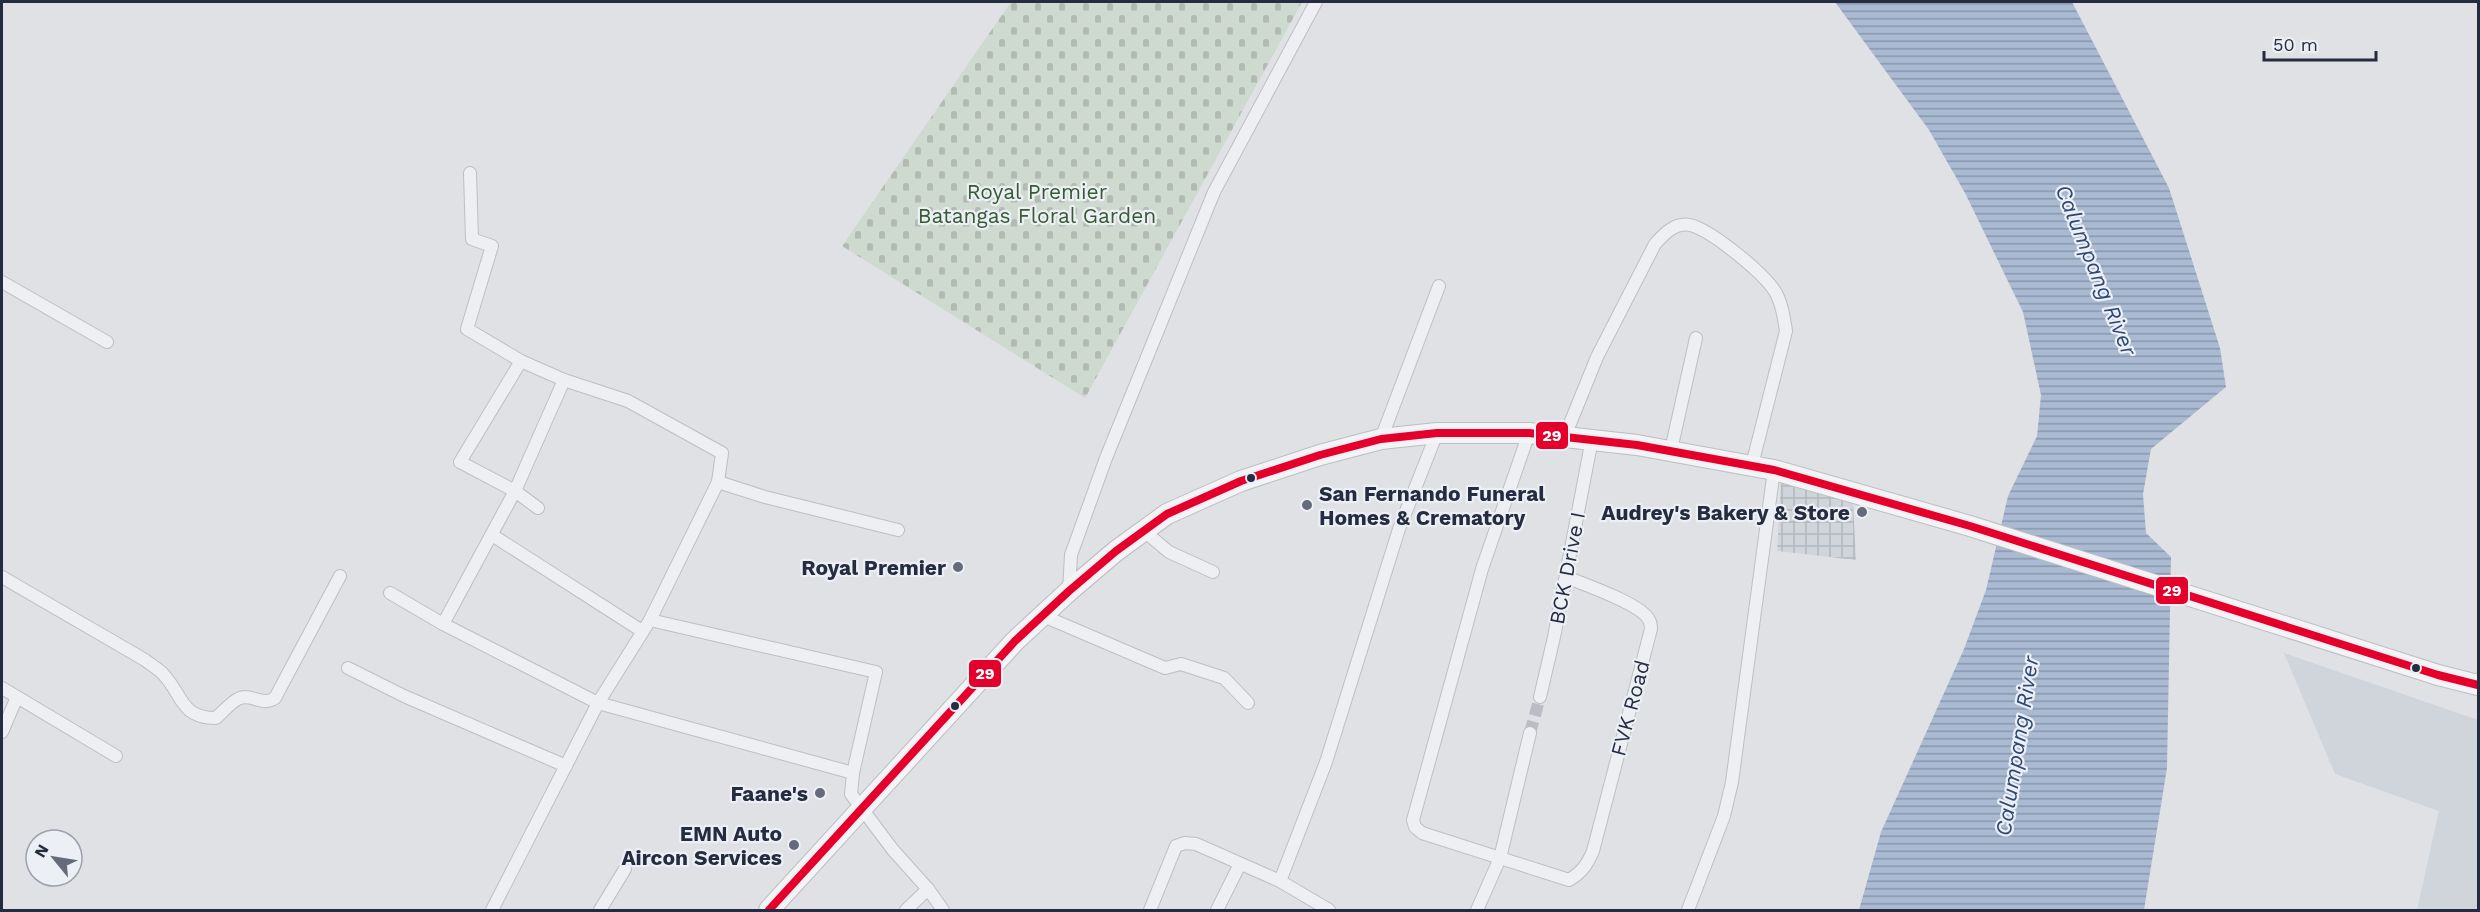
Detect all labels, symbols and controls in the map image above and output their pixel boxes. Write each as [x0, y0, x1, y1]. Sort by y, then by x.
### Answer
scale bar [2264, 24, 2376, 62]
text: 50 m [2273, 34, 2318, 55]
park label: Royal Premier Batangas Floral Garden [918, 179, 1156, 228]
water label: Calumpang River [2050, 181, 2142, 360]
line badge: 29 [1535, 421, 1569, 450]
text: 29 [1542, 426, 1562, 445]
unlabelled marker [1245, 472, 1257, 484]
place label: San Fernando Funeral Homes & Crematory [1319, 481, 1545, 530]
marker: San Fernando Funeral Homes & Crematory [1300, 498, 1314, 512]
place label: Audrey's Bakery & Store [1601, 500, 1850, 525]
marker: Audrey's Bakery & Store [1855, 505, 1869, 519]
street label: BCK Drive I [1544, 509, 1590, 627]
place label: Royal Premier [801, 555, 946, 580]
marker: Royal Premier [951, 560, 965, 574]
line badge: 29 [2155, 576, 2189, 605]
text: 29 [2162, 581, 2182, 600]
water label: Calumpang River [1990, 653, 2044, 838]
street label: FVK Road [1605, 657, 1655, 759]
line badge: 29 [968, 659, 1002, 688]
unlabelled marker [2410, 662, 2422, 674]
text: 29 [975, 664, 995, 683]
unlabelled marker [949, 700, 961, 712]
place label: Faane's [730, 781, 808, 806]
marker: Faane's [813, 786, 827, 800]
place label: EMN Auto Aircon Services [621, 821, 782, 870]
north arrow [24, 828, 84, 888]
marker: EMN Auto Aircon Services [787, 838, 801, 852]
text: N [30, 841, 53, 861]

